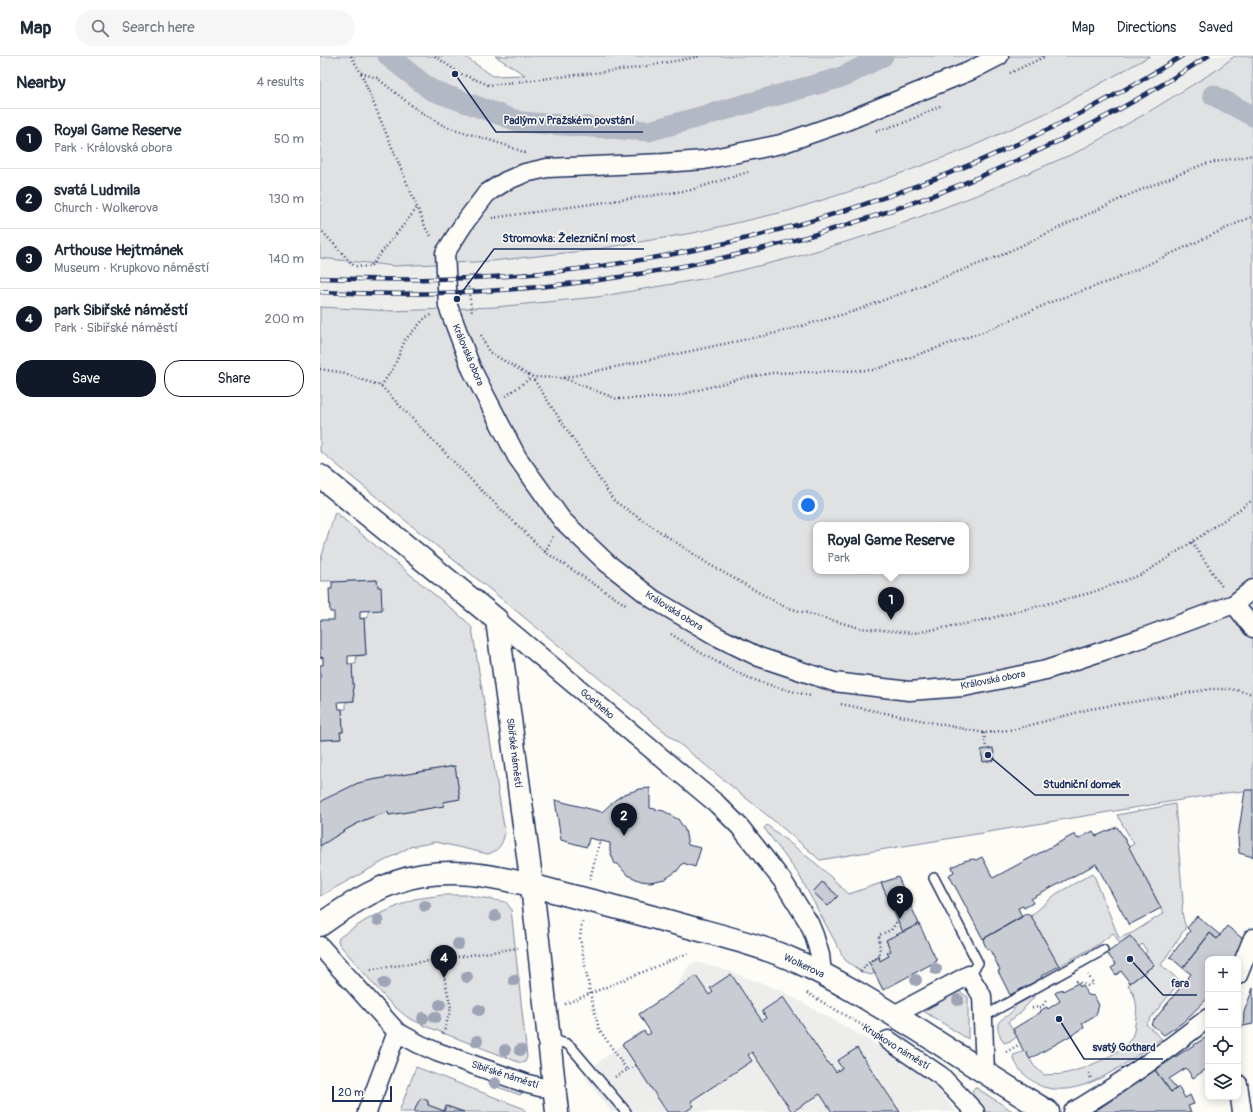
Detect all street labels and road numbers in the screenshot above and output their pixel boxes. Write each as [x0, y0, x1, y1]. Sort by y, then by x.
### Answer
street label: Královská obora [450, 322, 487, 388]
street label: Královská obora [643, 588, 705, 634]
street label: Královská obora [960, 668, 1027, 692]
street label: Goetheho [578, 686, 617, 722]
street label: Sibiřské náměstí [504, 717, 524, 789]
street label: Wolkerova [782, 951, 826, 981]
street label: Krupkovo náměstí [860, 1022, 932, 1073]
street label: Sibiřské náměstí [470, 1058, 540, 1092]

